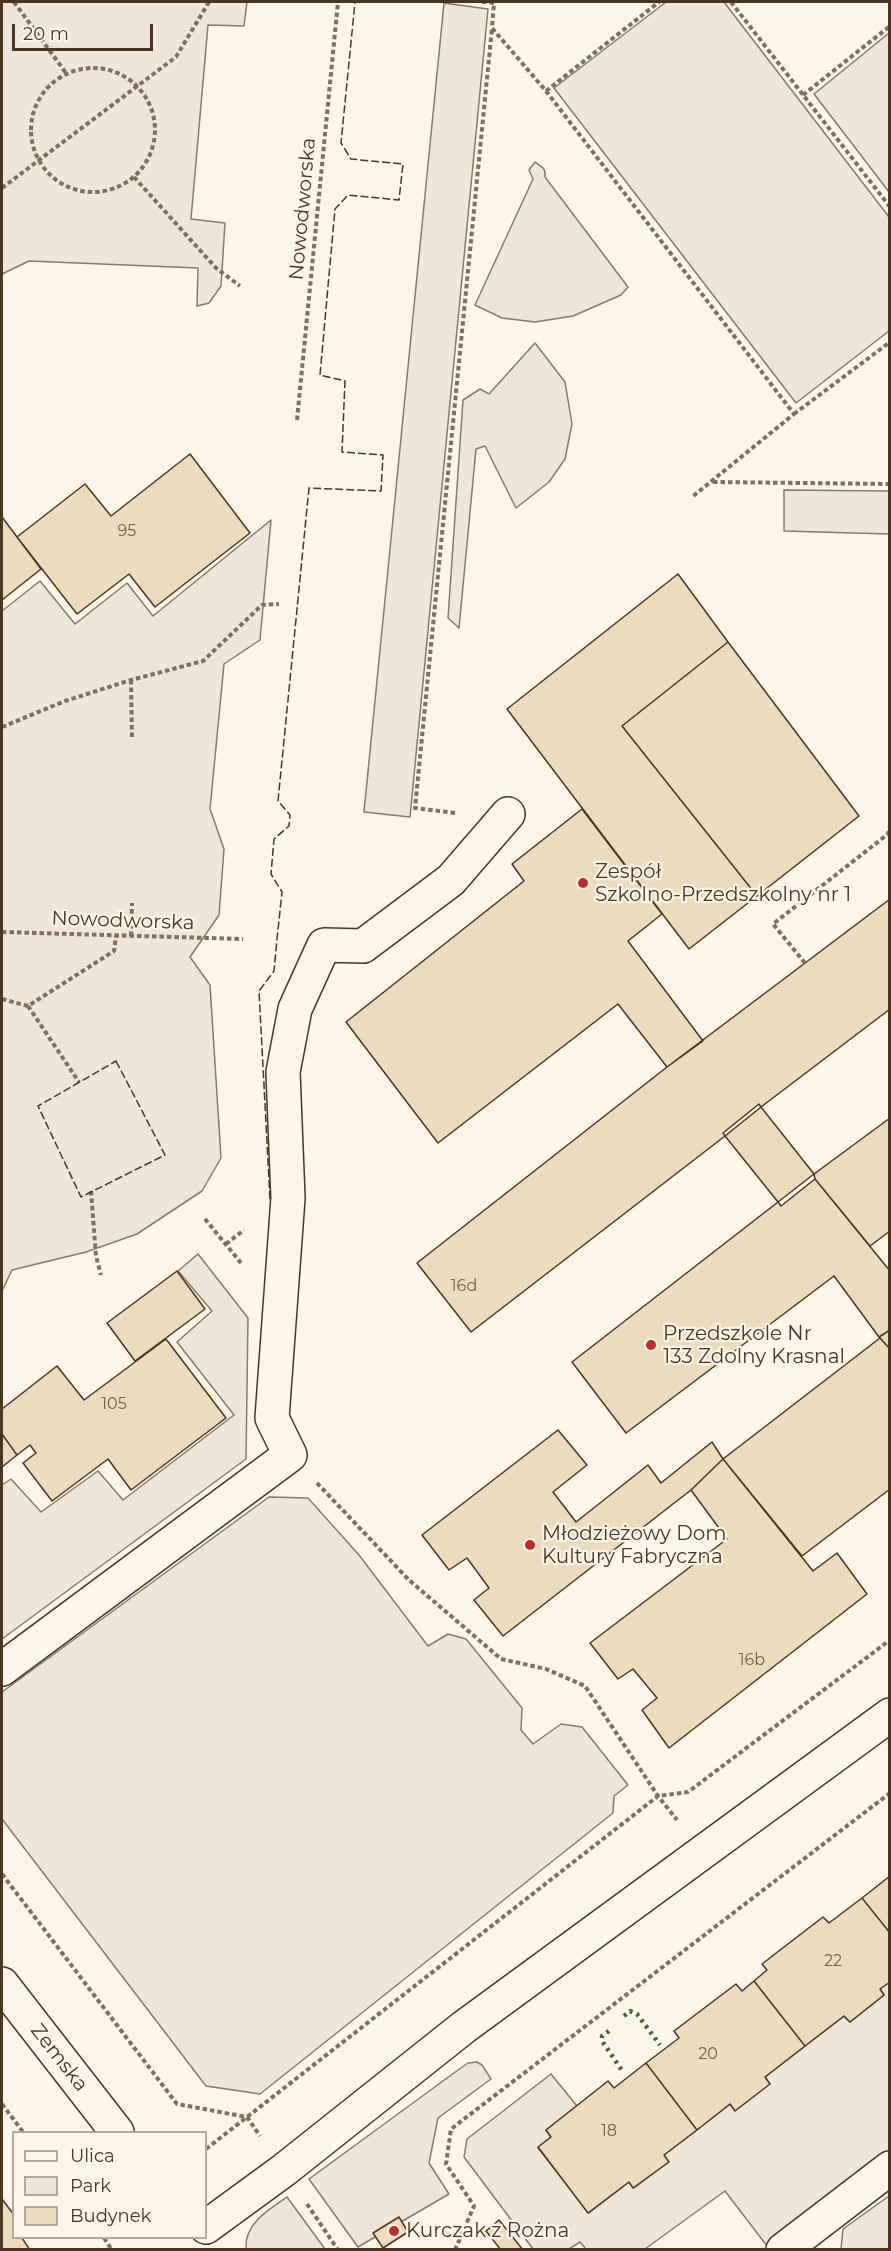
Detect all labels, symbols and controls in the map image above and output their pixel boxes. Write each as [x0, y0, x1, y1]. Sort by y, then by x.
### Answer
scale bar [15, 12, 156, 50]
text: 20 m [23, 23, 69, 45]
street label: Nowodworska [285, 137, 321, 281]
house number: 95 [118, 521, 136, 541]
place label: Zespół Szkolno-Przedszkolny nr 1 [595, 860, 851, 907]
marker: Zespół Szkolno-Przedszkolny nr 1 [576, 876, 590, 890]
street label: Nowodworska [51, 907, 195, 935]
house number: 16d [451, 1276, 477, 1296]
place label: Przedszkole Nr 133 Zdolny Krasnal [663, 1322, 845, 1369]
marker: Przedszkole Nr 133 Zdolny Krasnal [644, 1338, 658, 1352]
house number: 105 [101, 1394, 127, 1414]
place label: Młodzieżowy Dom Kultury Fabryczna [542, 1522, 726, 1569]
marker: Młodzieżowy Dom Kultury Fabryczna [523, 1538, 537, 1552]
house number: 16b [739, 1650, 765, 1670]
house number: 22 [824, 1951, 842, 1971]
street label: Zemska [25, 2019, 93, 2097]
house number: 20 [698, 2044, 718, 2064]
house number: 18 [601, 2121, 617, 2141]
legend [12, 2131, 207, 2239]
text: Ulica [70, 2145, 115, 2167]
text: Park [70, 2175, 111, 2197]
text: Budynek [70, 2205, 151, 2227]
place label: Kurczak z Rożna [406, 2219, 569, 2243]
marker: Kurczak z Rożna [387, 2224, 401, 2238]

